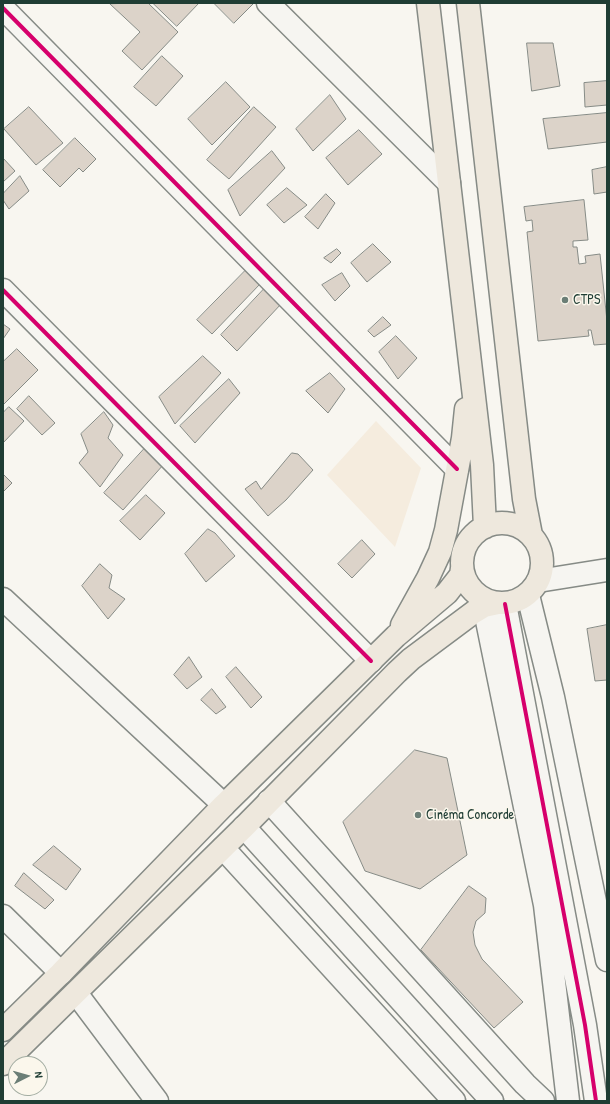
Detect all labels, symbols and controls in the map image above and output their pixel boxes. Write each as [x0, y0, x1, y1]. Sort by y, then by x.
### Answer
place label: CTPS [573, 292, 600, 308]
marker: CTPS [560, 295, 570, 305]
place label: Cinéma Concorde [426, 807, 514, 823]
marker: Cinéma Concorde [413, 810, 423, 820]
north arrow [8, 1056, 48, 1096]
text: N [32, 1071, 46, 1078]

